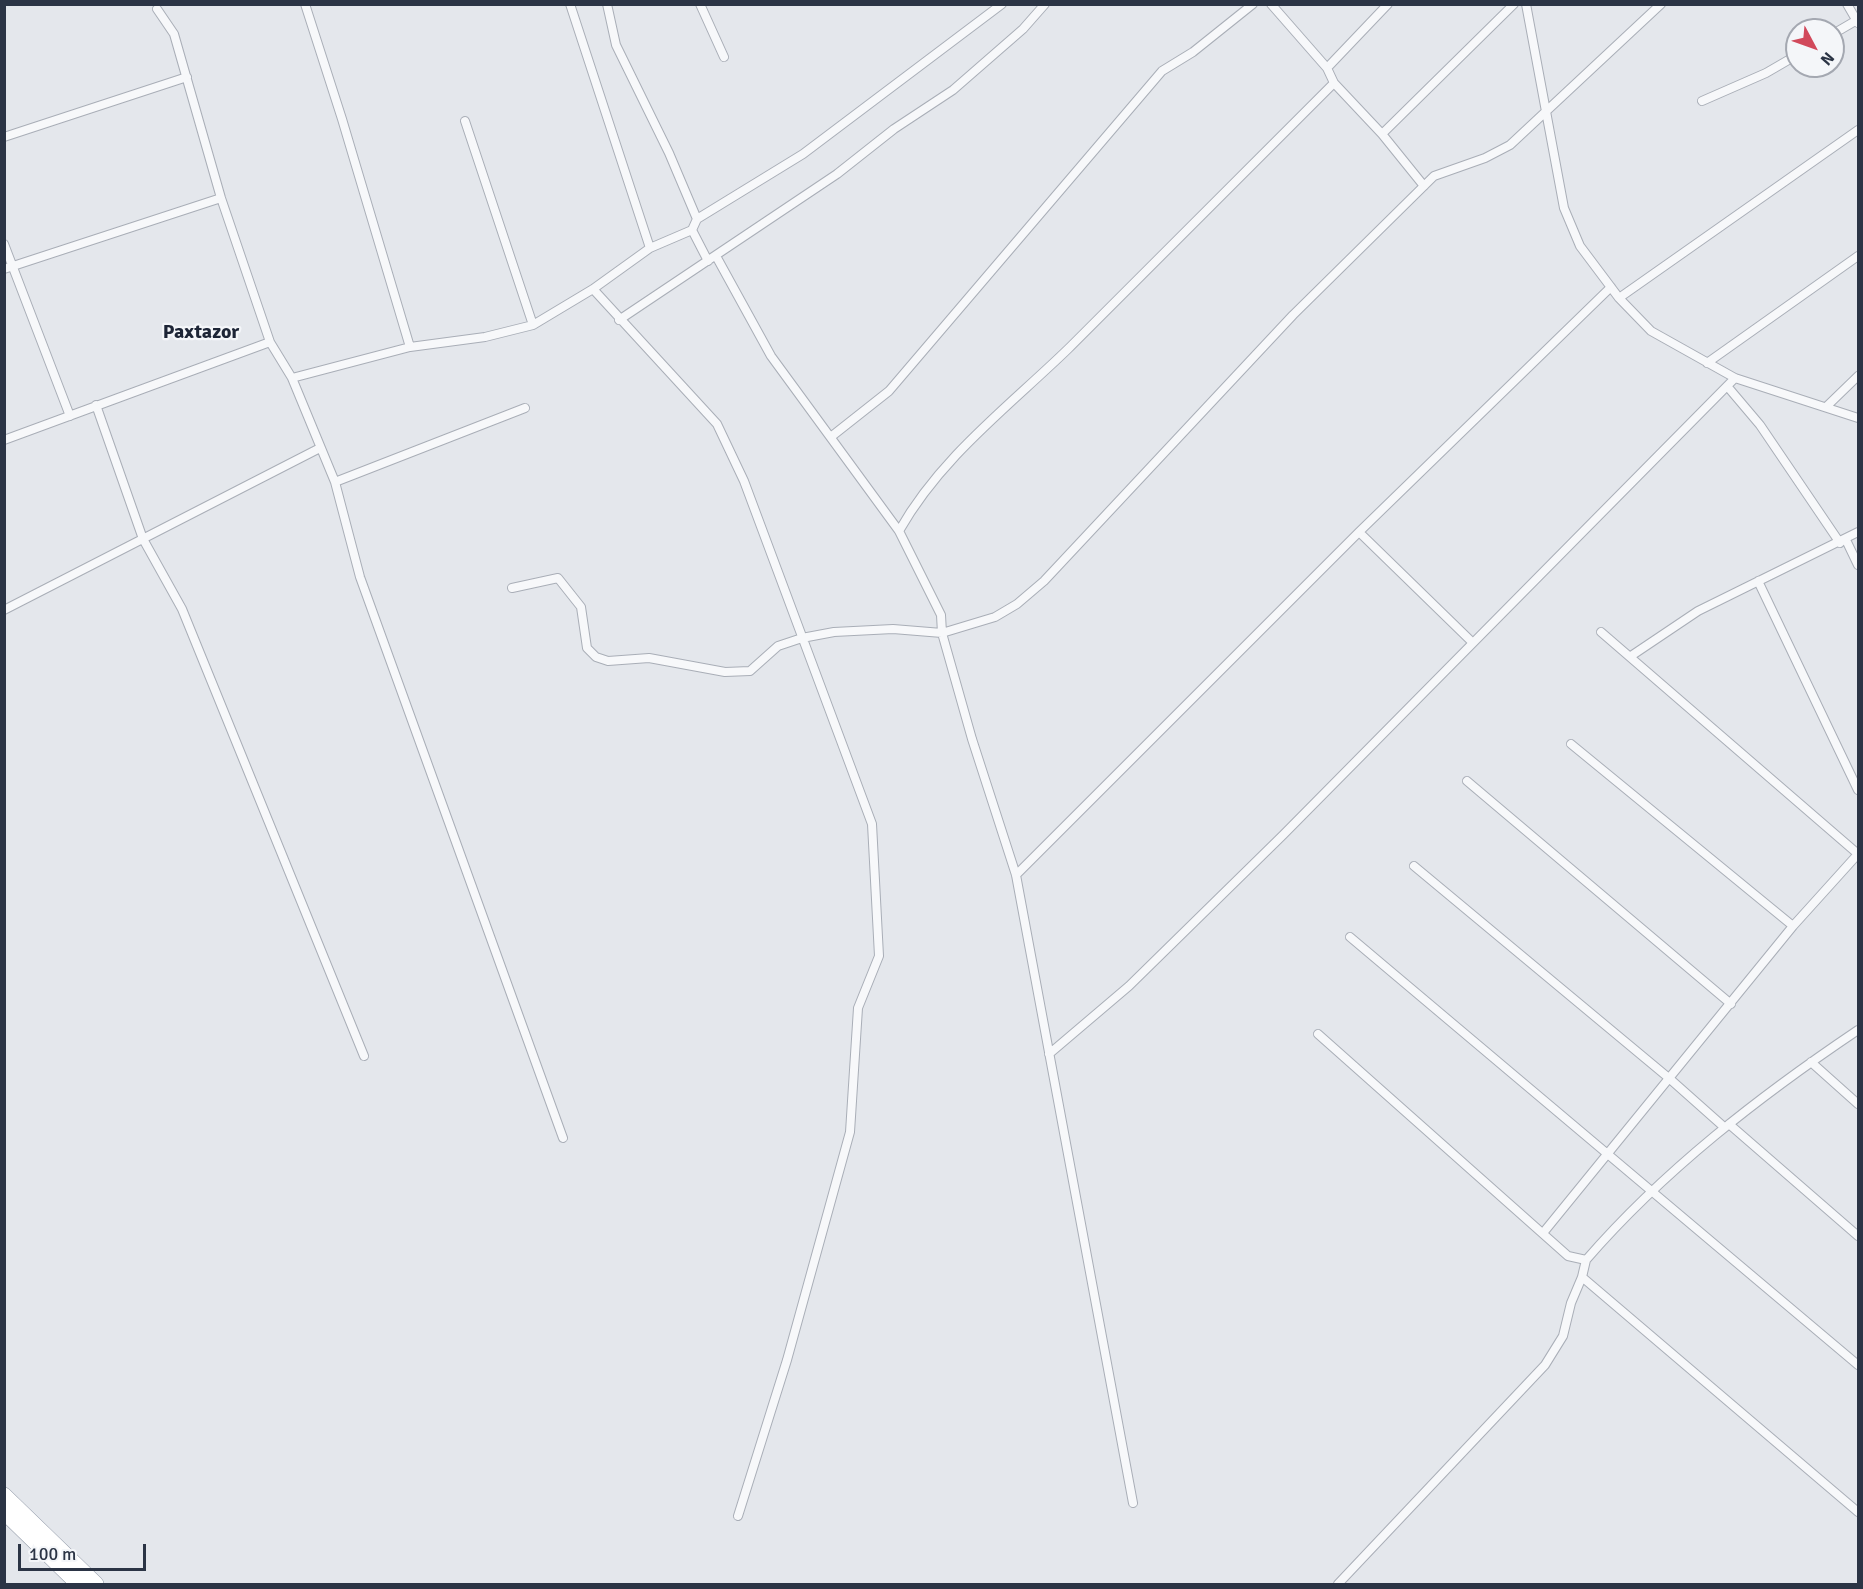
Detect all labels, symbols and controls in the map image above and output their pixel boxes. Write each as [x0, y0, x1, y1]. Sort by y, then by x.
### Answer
north arrow [1785, 18, 1845, 78]
text: N [1816, 48, 1838, 69]
district label: Paxtazor [163, 321, 239, 345]
scale bar [21, 1532, 148, 1570]
text: 100 m [29, 1543, 76, 1565]

